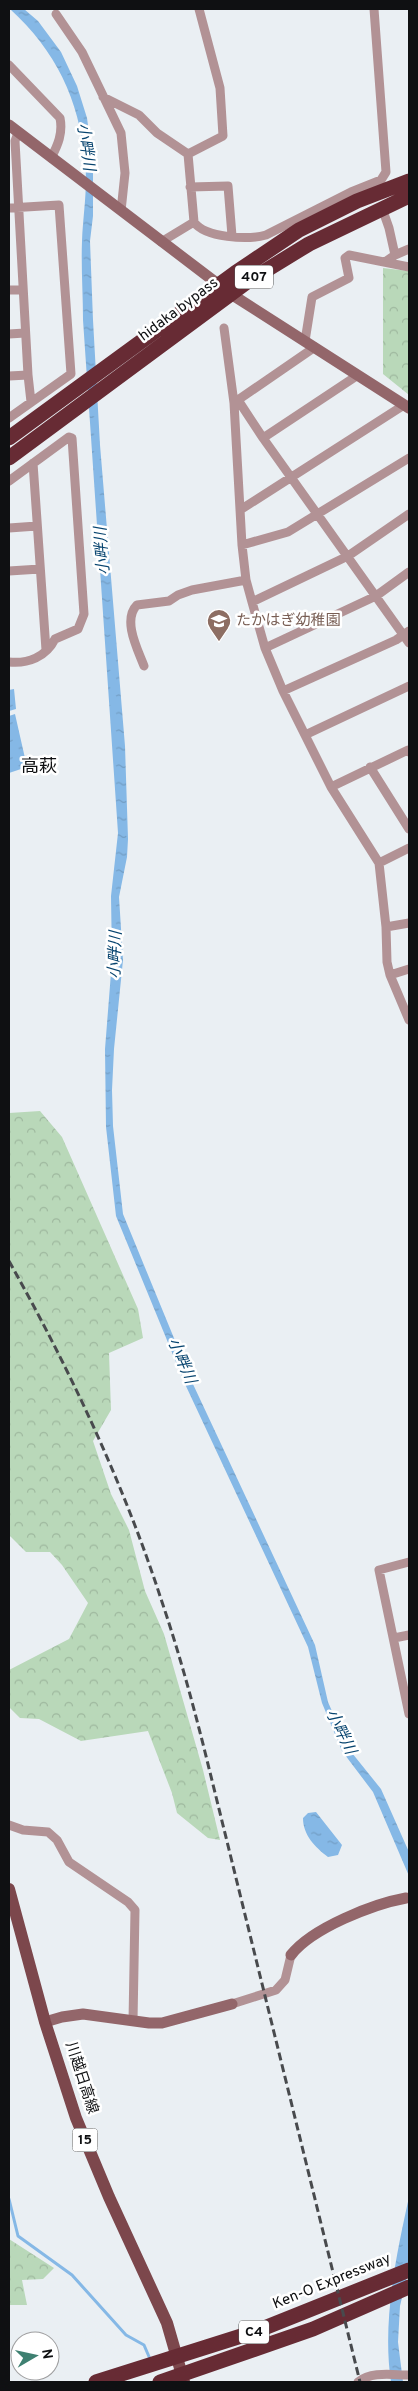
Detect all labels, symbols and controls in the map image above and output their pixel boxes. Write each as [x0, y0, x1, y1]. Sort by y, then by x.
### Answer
water label: 小畔川 [72, 122, 99, 174]
road number: 407 [235, 266, 273, 288]
street label: hidaka bypass [135, 274, 223, 346]
water label: 小畔川 [91, 524, 115, 576]
school or university icon: たかはぎ幼稚園 [206, 608, 232, 642]
place label: たかはぎ幼稚園 [236, 612, 340, 631]
district label: 高萩 [21, 756, 57, 779]
water label: 小畔川 [105, 929, 127, 979]
water label: 小畔川 [162, 1335, 200, 1389]
water label: 小畔川 [320, 1706, 360, 1760]
street label: 川越日高線 [60, 2039, 102, 2117]
road number: 15 [72, 2128, 98, 2152]
street label: Ken-O Expressway [270, 2250, 394, 2314]
road number: C4 [239, 2320, 269, 2344]
north arrow [10, 2331, 60, 2381]
text: N [37, 2348, 56, 2361]

